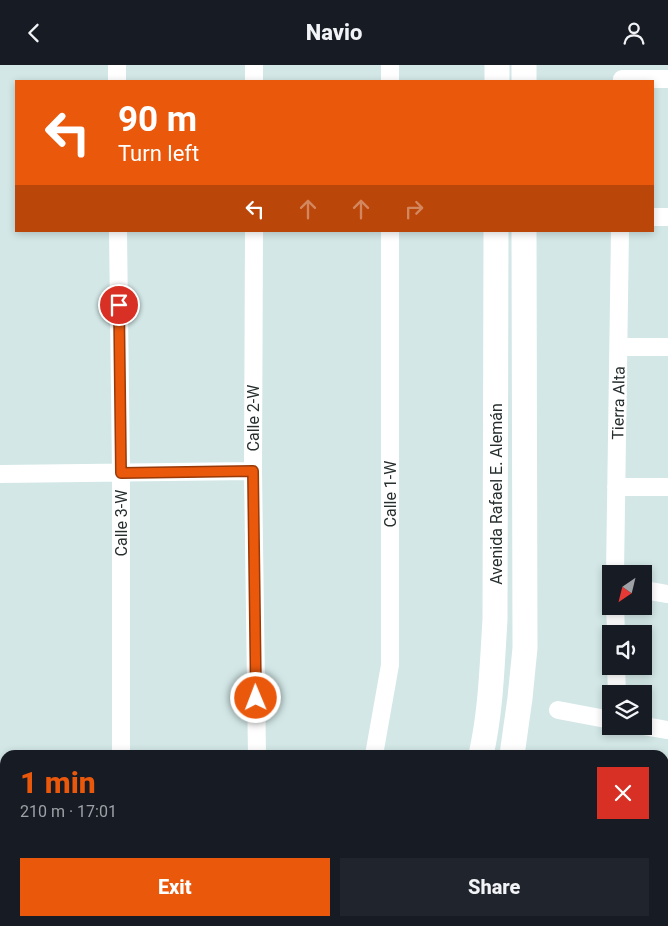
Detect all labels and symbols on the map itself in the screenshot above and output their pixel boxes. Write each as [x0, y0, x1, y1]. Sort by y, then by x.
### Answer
pin [98, 284, 140, 326]
street label: Tierra Alta [608, 366, 629, 440]
street label: Calle 2-W [244, 385, 263, 451]
street label: Avenida Rafael E. Alemán [487, 403, 506, 585]
street label: Calle 1-W [381, 461, 400, 527]
street label: Calle 3-W [112, 490, 131, 556]
north arrow [602, 565, 652, 615]
position arrow [229, 671, 281, 723]

